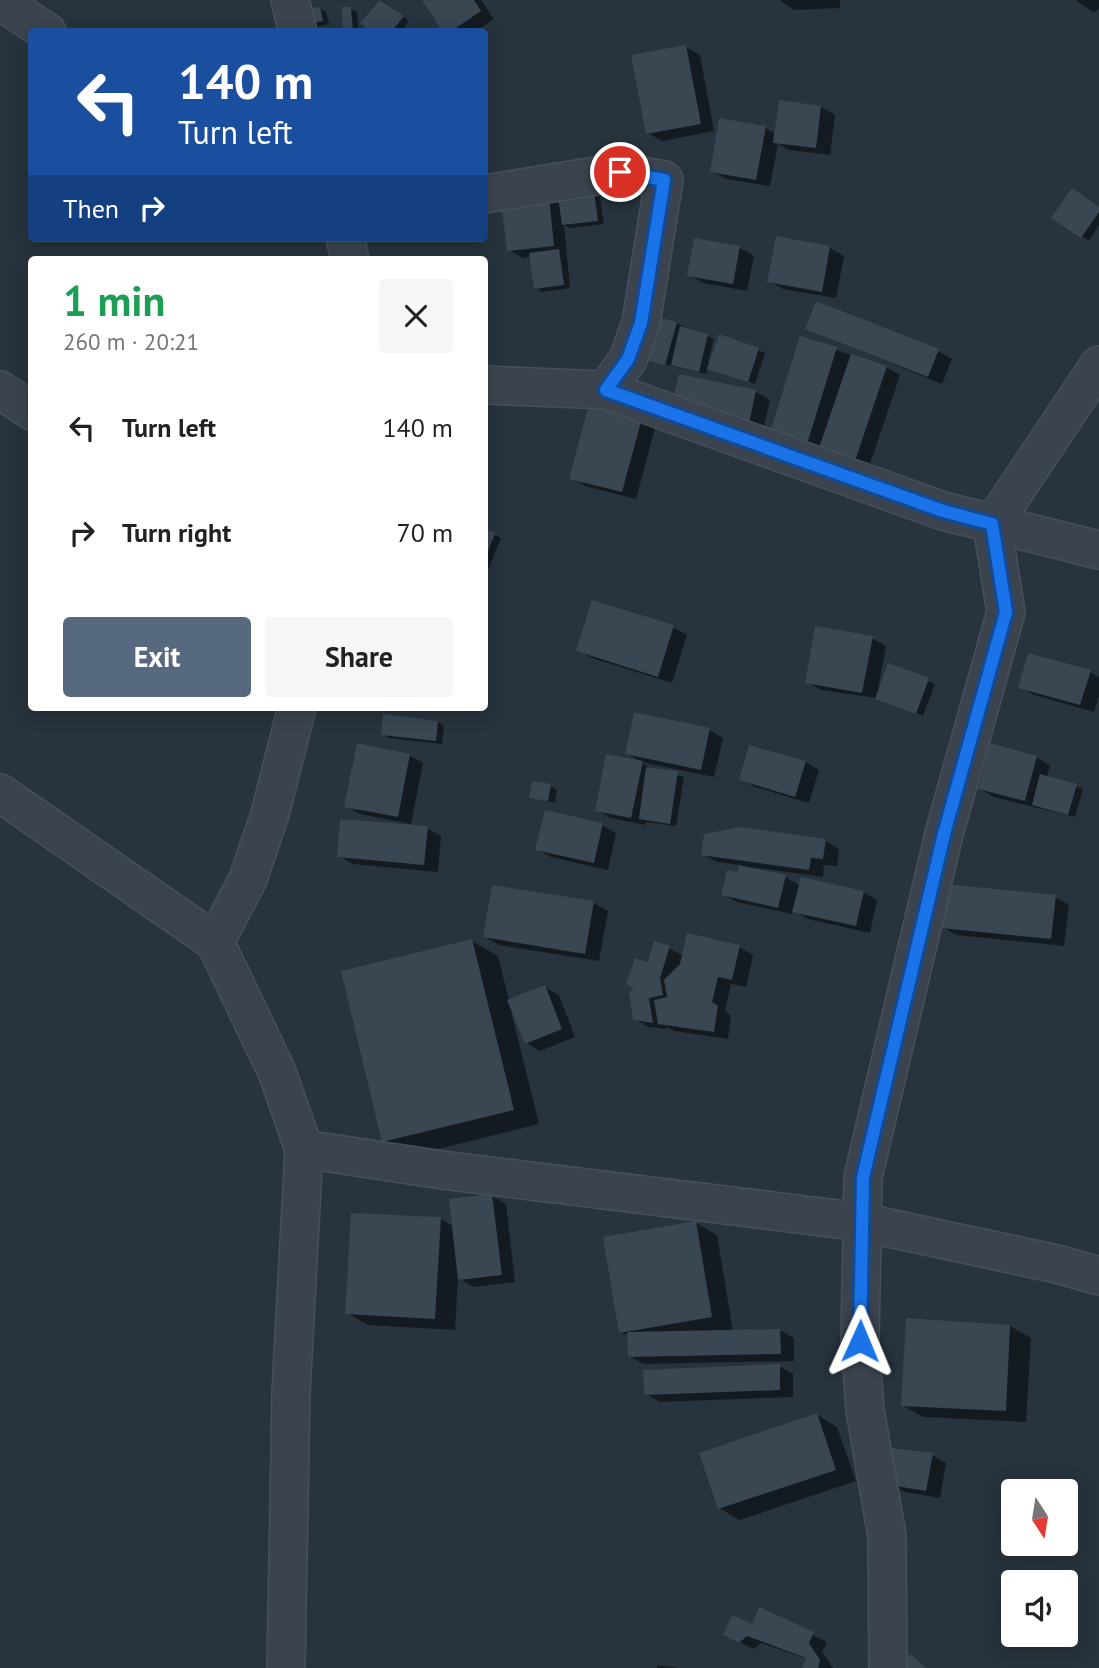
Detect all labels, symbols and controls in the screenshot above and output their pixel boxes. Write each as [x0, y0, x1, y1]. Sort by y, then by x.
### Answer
text: 140 m [178, 49, 313, 113]
icon: left [63, 56, 154, 147]
text: Turn left [178, 111, 293, 153]
pin [590, 142, 650, 202]
icon: arrive [601, 153, 639, 191]
icon: right [133, 189, 171, 227]
text: Then [63, 192, 119, 225]
text: 1 min [63, 273, 165, 328]
button: close [379, 279, 453, 353]
text: 260 m · 20:21 [63, 327, 199, 356]
icon: left [63, 409, 101, 447]
text: Turn left [122, 411, 216, 444]
text: 140 m [382, 411, 453, 444]
icon: right [63, 514, 101, 552]
text: Turn right [122, 516, 231, 549]
text: 70 m [397, 516, 453, 549]
button: Exit [63, 617, 251, 697]
button: Share [265, 617, 453, 697]
position arrow [823, 1304, 897, 1378]
north arrow [1001, 1479, 1078, 1556]
map controls [1001, 1479, 1078, 1647]
button: sound [1001, 1570, 1078, 1647]

